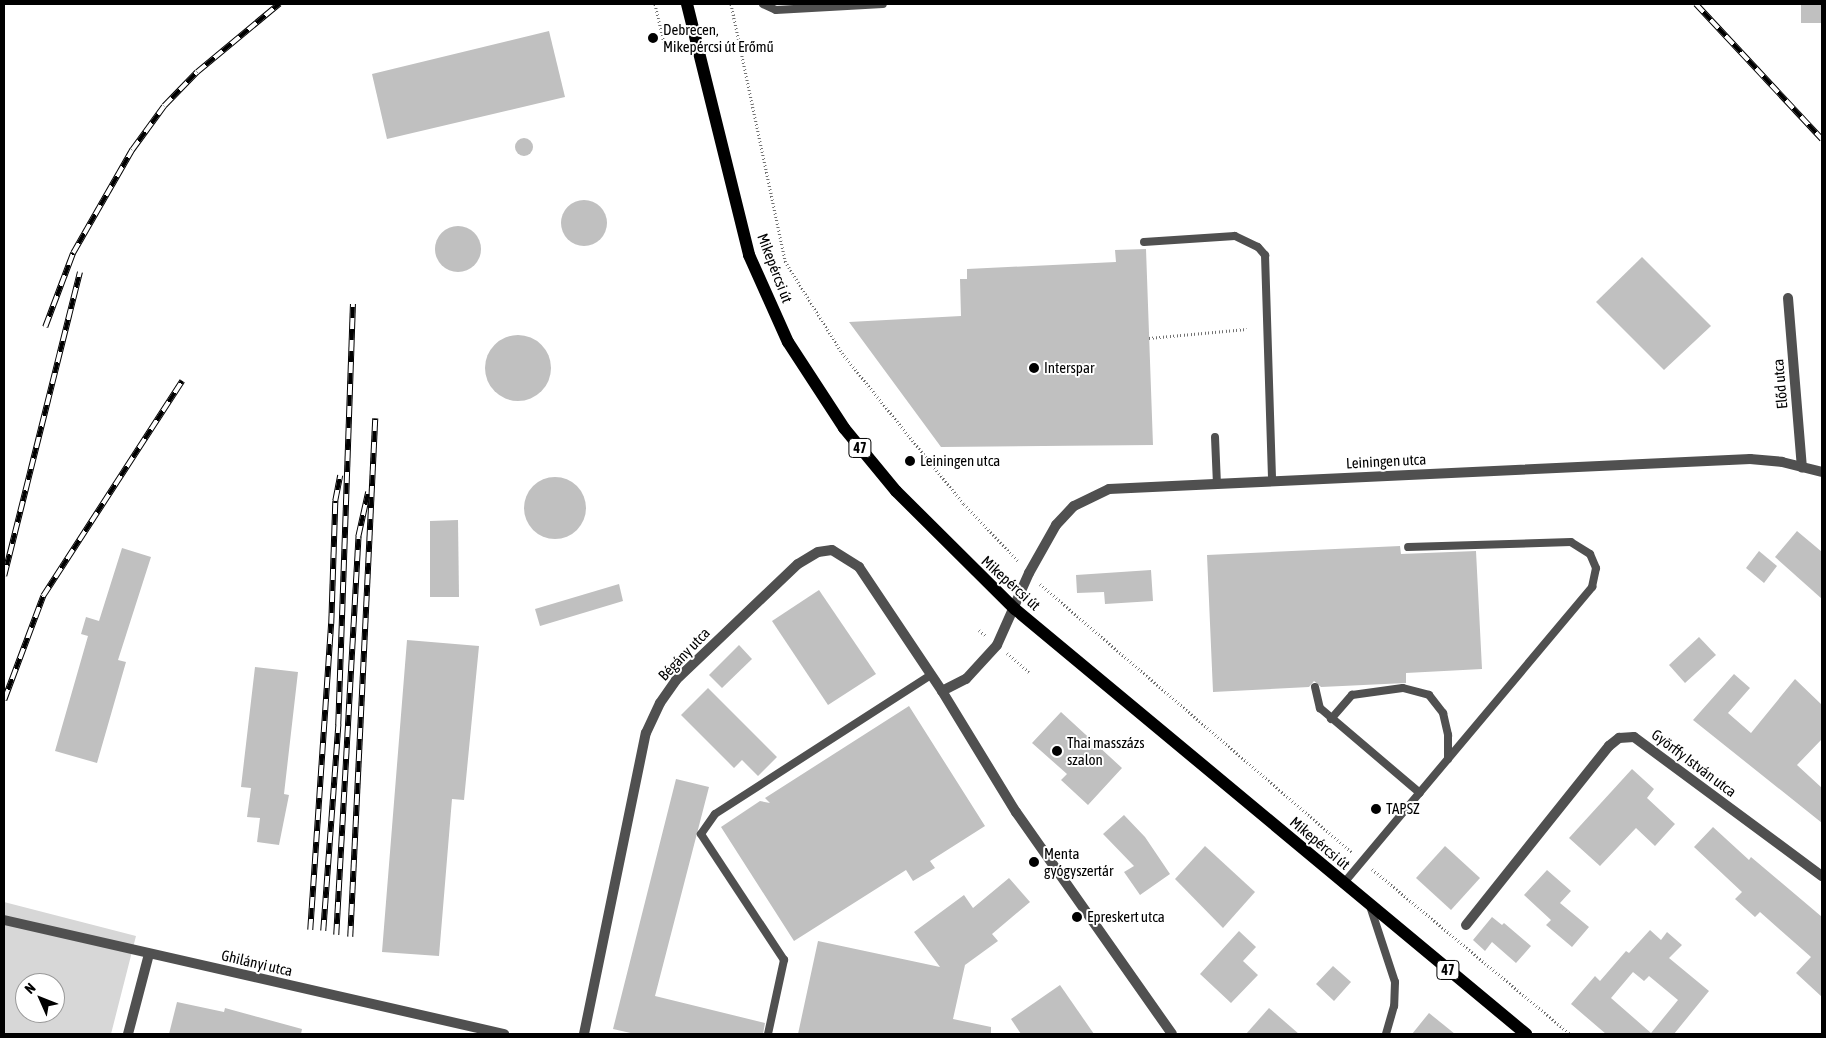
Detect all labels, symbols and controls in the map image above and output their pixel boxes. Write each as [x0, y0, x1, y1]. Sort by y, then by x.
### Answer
place label: Debrecen, Mikepércsi út Erőmű [663, 20, 774, 55]
marker: Debrecen, Mikepércsi út Erőmű [647, 32, 659, 44]
street label: Mikepércsi út [754, 231, 796, 305]
street label: Előd utca [1769, 358, 1791, 410]
place label: Interspar [1044, 359, 1094, 377]
marker: Interspar [1028, 362, 1040, 374]
road number: 47 [848, 436, 872, 459]
street label: Leiningen utca [1345, 450, 1427, 472]
place label: Leiningen utca [920, 452, 1000, 470]
marker: Leiningen utca [904, 455, 916, 467]
street label: Mikepércsi út [978, 552, 1044, 614]
street label: Bégány utca [654, 624, 714, 684]
street label: Györffy István utca [1648, 725, 1740, 801]
place label: Thai masszázs szalon [1067, 733, 1144, 768]
marker: Thai masszázs szalon [1051, 745, 1063, 757]
place label: TAPSZ [1386, 800, 1420, 818]
marker: TAPSZ [1370, 803, 1382, 815]
street label: Mikepércsi út [1286, 813, 1354, 873]
place label: Menta gyógyszertár [1044, 844, 1114, 879]
marker: Menta gyógyszertár [1028, 856, 1040, 868]
place label: Epreskert utca [1087, 908, 1165, 926]
marker: Epreskert utca [1071, 911, 1083, 923]
street label: Ghilányi utca [220, 946, 294, 980]
road number: 47 [1436, 958, 1460, 982]
north arrow [15, 973, 65, 1023]
text: N [21, 980, 39, 997]

